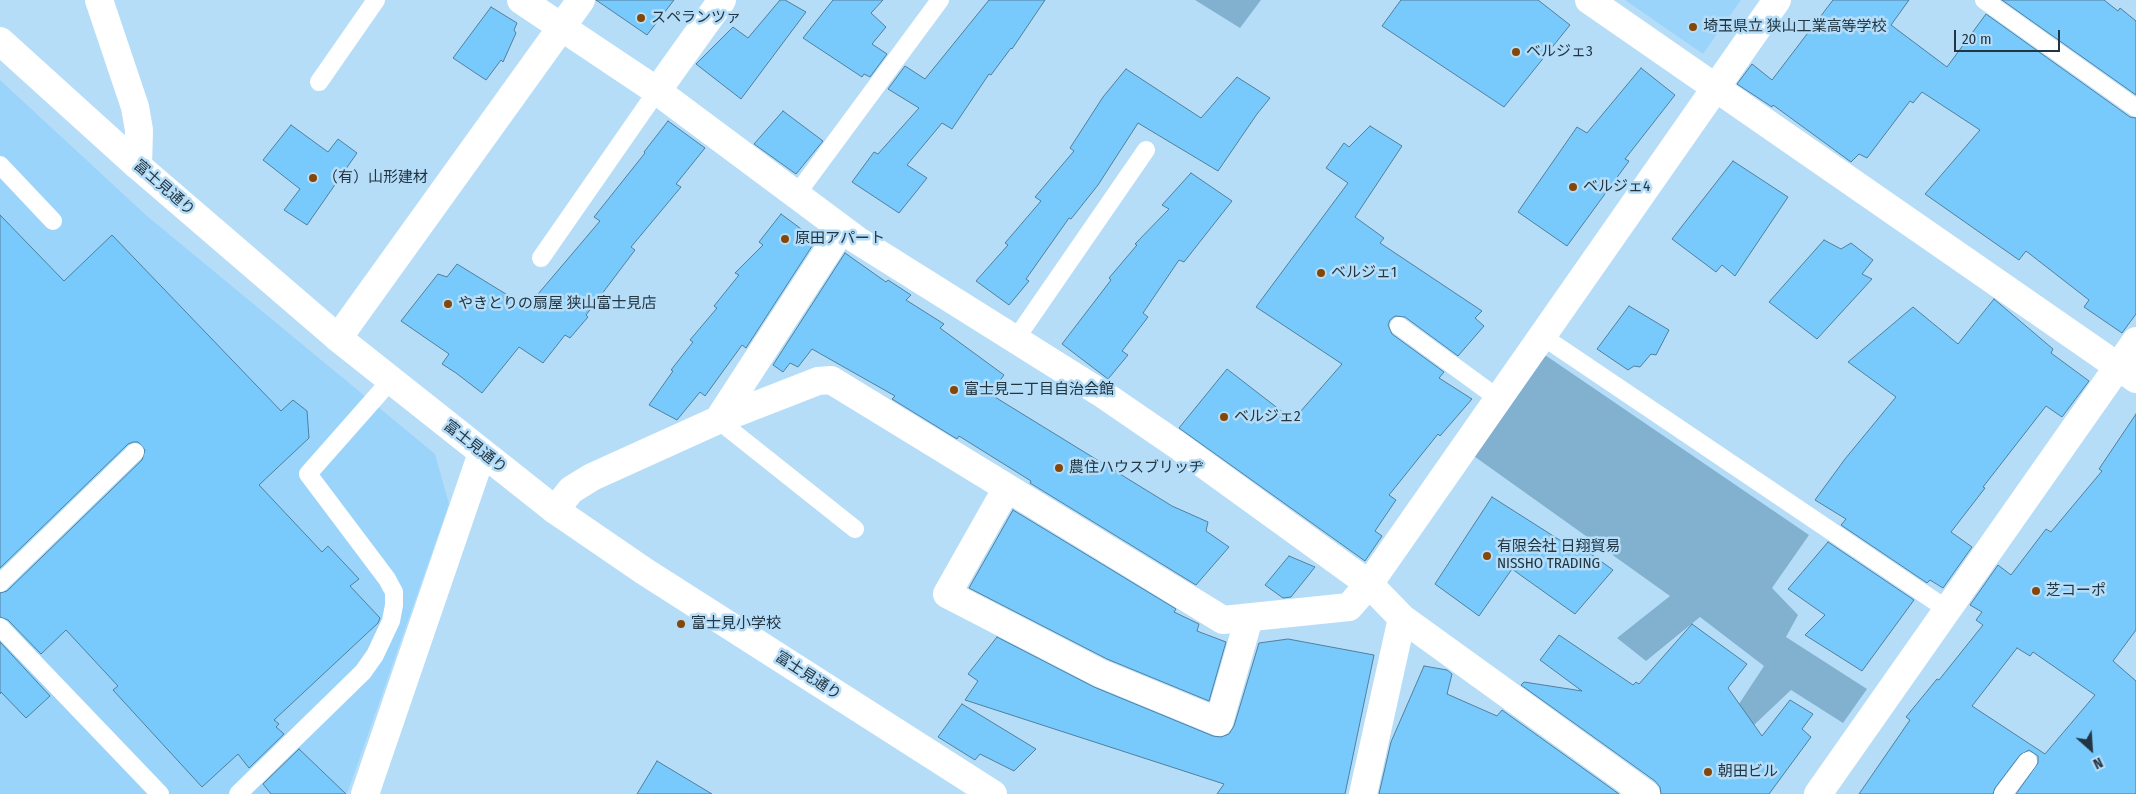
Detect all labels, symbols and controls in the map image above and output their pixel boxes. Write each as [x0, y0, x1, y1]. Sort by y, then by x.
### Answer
place label: スペランツァ [651, 9, 741, 27]
marker: スペランツァ [635, 12, 647, 24]
place label: 埼玉県立 狭山工業高等学校 [1703, 18, 1887, 36]
scale bar [1956, 20, 2062, 52]
marker: 埼玉県立 狭山工業高等学校 [1687, 21, 1699, 33]
text: 20 m [1962, 30, 1992, 48]
place label: ベルジェ3 [1526, 43, 1593, 61]
marker: ベルジェ3 [1510, 46, 1522, 58]
street label: 富士見通り [130, 157, 198, 219]
place label: （有）山形建材 [323, 169, 428, 187]
marker: （有）山形建材 [307, 172, 319, 184]
place label: ベルジェ4 [1583, 178, 1650, 196]
marker: ベルジェ4 [1567, 181, 1579, 193]
place label: 原田アパート [795, 230, 885, 248]
marker: 原田アパート [779, 233, 791, 245]
place label: ベルジェ1 [1331, 264, 1397, 282]
marker: ベルジェ1 [1315, 267, 1327, 279]
place label: やきとりの扇屋 狭山富士見店 [458, 295, 657, 313]
marker: やきとりの扇屋 狭山富士見店 [442, 298, 454, 310]
place label: 富士見二丁目自治会館 [964, 381, 1114, 399]
marker: 富士見二丁目自治会館 [948, 384, 960, 396]
place label: ベルジェ2 [1234, 408, 1301, 426]
marker: ベルジェ2 [1218, 411, 1230, 423]
street label: 富士見通り [440, 417, 510, 477]
place label: 農住ハウスブリッヂ [1069, 459, 1204, 477]
marker: 農住ハウスブリッヂ [1053, 462, 1065, 474]
place label: 有限会社 日翔貿易 NISSHO TRADING [1497, 538, 1621, 573]
marker: 有限会社 日翔貿易 NISSHO TRADING [1481, 550, 1493, 562]
place label: 芝コーポ [2046, 582, 2106, 600]
marker: 芝コーポ [2030, 585, 2042, 597]
place label: 富士見小学校 [691, 615, 781, 633]
marker: 富士見小学校 [675, 618, 687, 630]
street label: 富士見通り [772, 648, 844, 704]
north arrow [2066, 724, 2116, 774]
text: N [2090, 753, 2105, 772]
place label: 朝田ビル [1718, 763, 1778, 781]
marker: 朝田ビル [1702, 766, 1714, 778]

